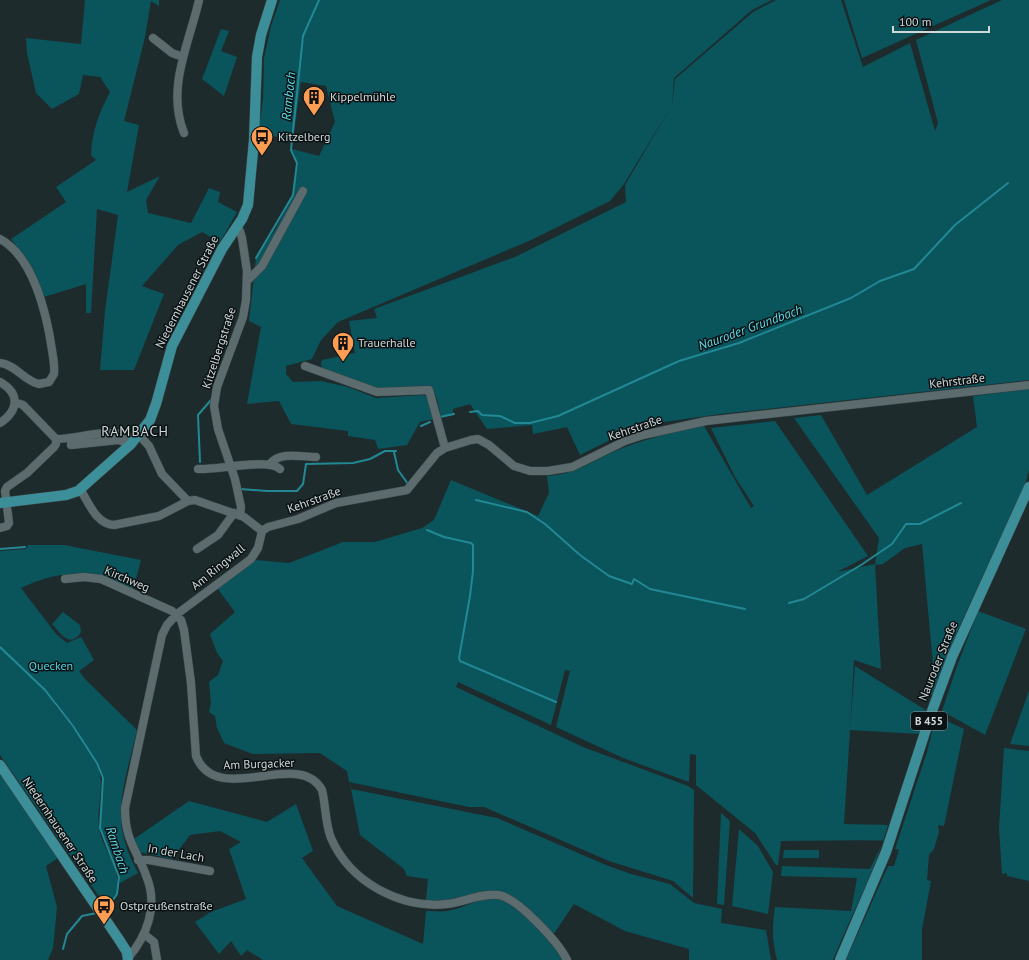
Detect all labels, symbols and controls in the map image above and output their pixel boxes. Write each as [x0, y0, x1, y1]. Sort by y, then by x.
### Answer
scale bar [893, 8, 989, 34]
text: 100 m [899, 14, 932, 29]
water label: Rambach [278, 71, 299, 121]
building icon: Kippelmühle [301, 84, 327, 117]
place label: Kippelmühle [330, 89, 396, 104]
bus stop icon: Kitzelberg [249, 124, 275, 157]
place label: Kitzelberg [278, 129, 330, 144]
street label: Niedernhausener Straße [152, 233, 221, 351]
water label: Nauroder Grundbach [696, 301, 805, 354]
street label: Kitzelbergstraße [198, 305, 239, 391]
building icon: Trauerhalle [330, 330, 356, 363]
place label: Trauerhalle [358, 335, 416, 350]
street label: Kehrstraße [928, 370, 986, 391]
street label: Kehrstraße [606, 411, 664, 444]
district label: RAMBACH [101, 422, 169, 440]
street label: Kehrstraße [285, 483, 343, 516]
street label: Am Ringwall [188, 540, 248, 593]
street label: Kirchweg [102, 562, 152, 595]
street label: Nauroder Straße [915, 619, 960, 703]
park label: Quecken [29, 658, 73, 673]
road number: B 455 [911, 712, 947, 730]
street label: Am Burgacker [223, 755, 295, 772]
street label: Niedernhausener Straße [19, 774, 101, 885]
water label: Rambach [102, 824, 133, 876]
street label: In der Lach [147, 840, 205, 865]
bus stop icon: Ostpreußenstraße [91, 893, 117, 926]
place label: Ostpreußenstraße [120, 898, 213, 913]

